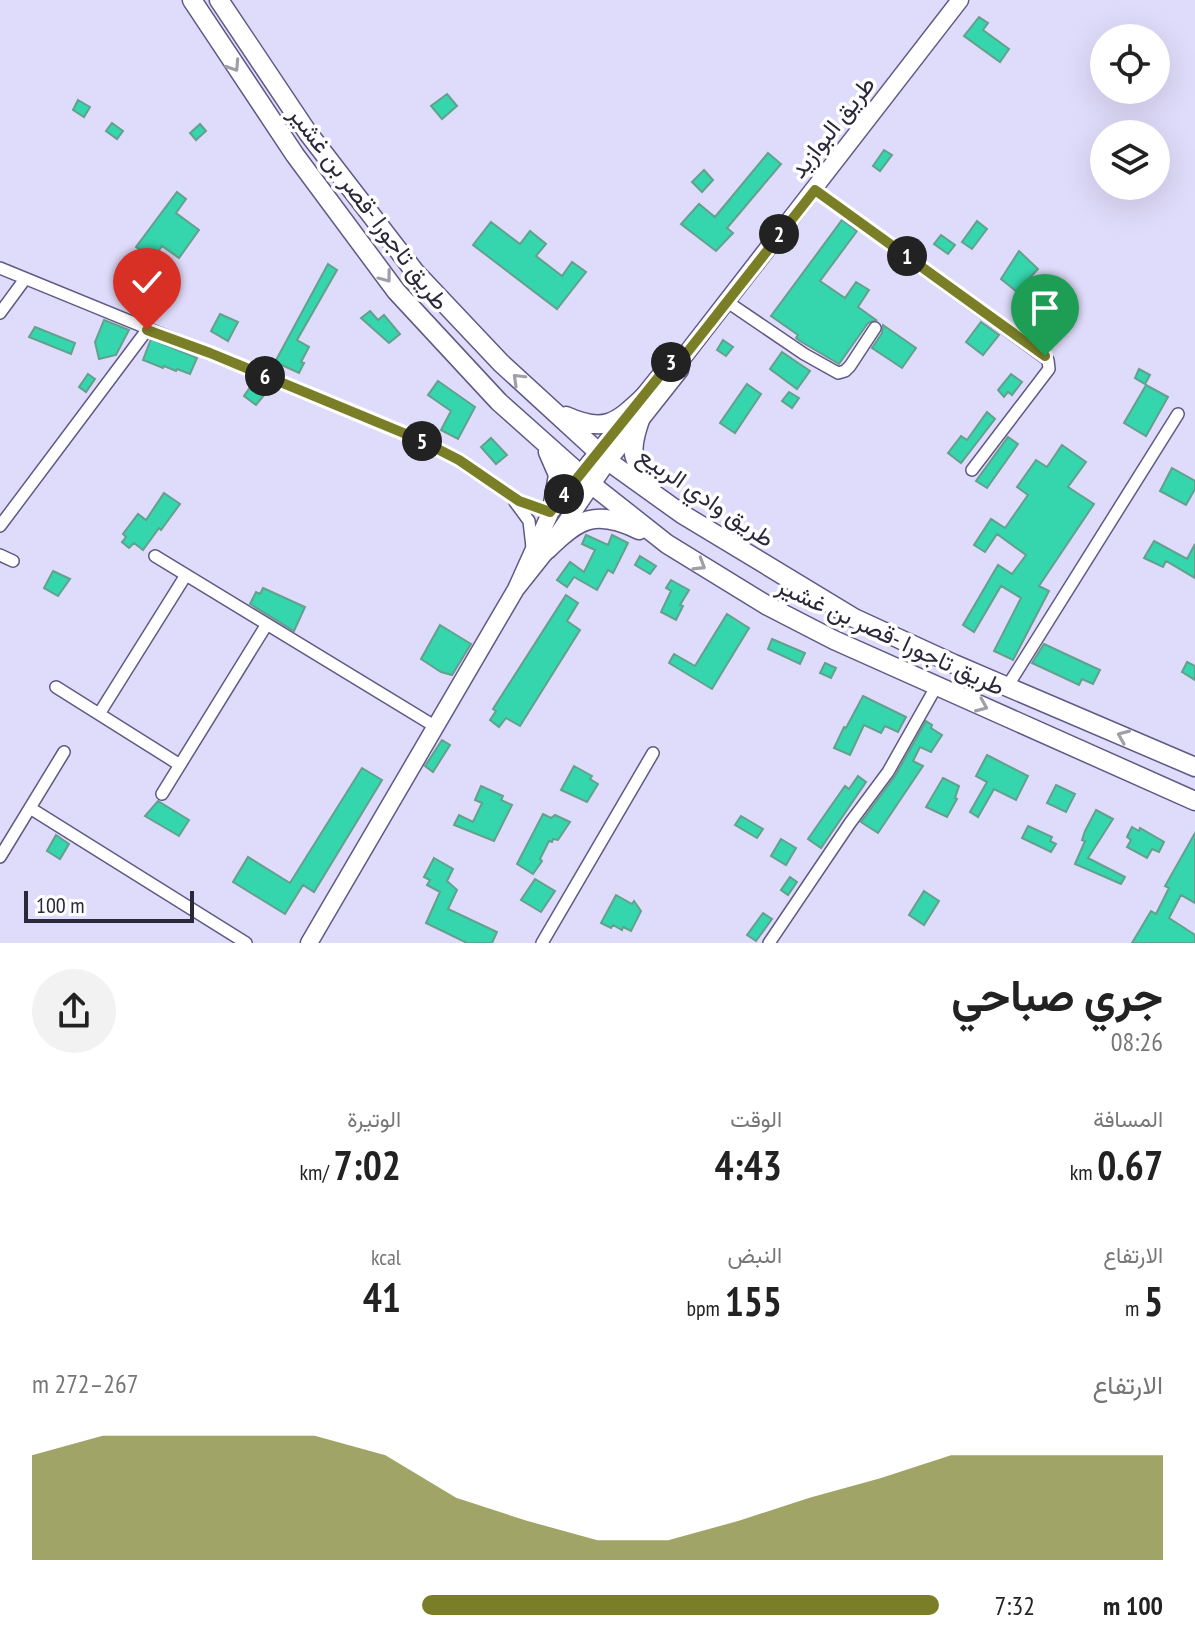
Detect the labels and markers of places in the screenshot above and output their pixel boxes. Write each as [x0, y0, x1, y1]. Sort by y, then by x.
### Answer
pin: 2 [759, 214, 799, 254]
pin: 1 [887, 236, 927, 276]
pin [113, 248, 181, 330]
pin [1011, 274, 1079, 356]
pin: 3 [651, 342, 691, 382]
pin: 6 [245, 356, 285, 396]
pin: 5 [402, 421, 442, 461]
pin: 4 [544, 474, 584, 514]

